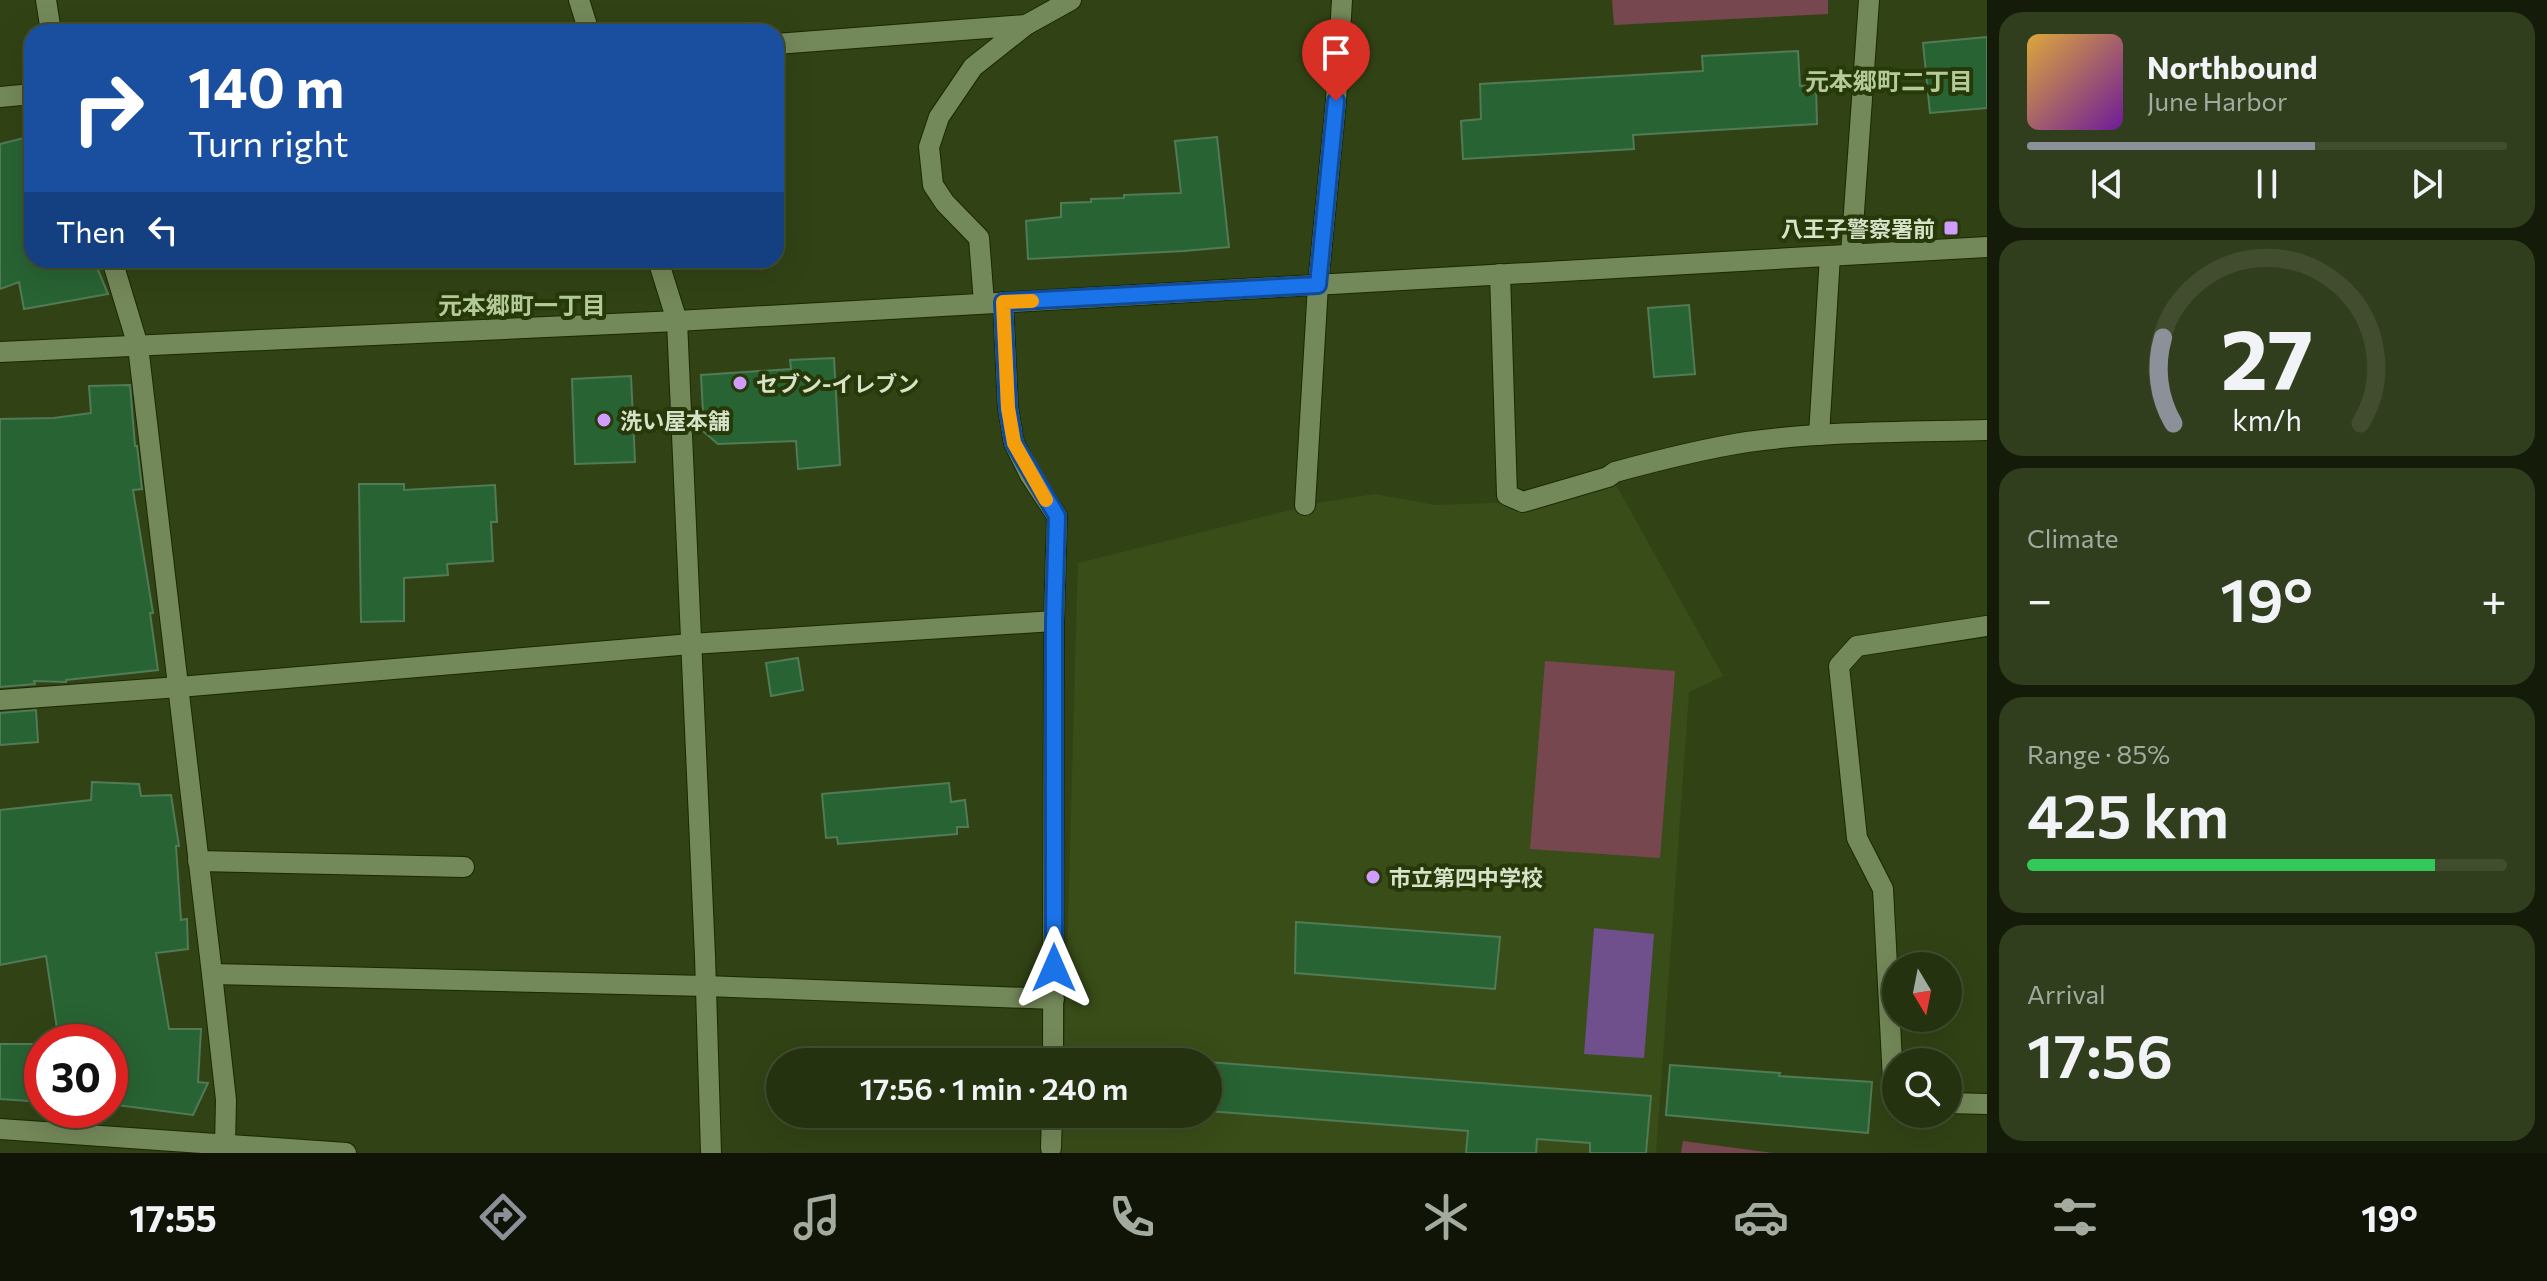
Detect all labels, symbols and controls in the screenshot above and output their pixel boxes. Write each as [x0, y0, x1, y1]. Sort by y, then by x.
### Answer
pin [1302, 19, 1370, 101]
icon: arrive [1314, 31, 1358, 75]
text: Northbound [2147, 48, 2318, 85]
text: 140 m [188, 51, 344, 120]
icon: right [56, 56, 160, 160]
district label: 元本郷町二丁目 [1805, 66, 1973, 95]
text: June Harbor [2147, 85, 2287, 116]
text: Turn right [188, 120, 349, 164]
icon: previous [2085, 162, 2129, 206]
icon: pause [2245, 162, 2289, 206]
icon: next [2405, 162, 2449, 206]
icon: left [141, 208, 185, 252]
text: Then [56, 212, 125, 249]
place label: 八王子警察署前 [1781, 215, 1935, 242]
marker: 八王子警察署前 [1942, 219, 1960, 237]
district label: 元本郷町一丁目 [438, 290, 606, 319]
text: 27 [2221, 305, 2313, 407]
place label: セブン-イレブン [756, 370, 919, 397]
marker: セブン-イレブン [731, 374, 749, 392]
text: km/h [2232, 402, 2302, 437]
place label: 洗い屋本舗 [620, 407, 730, 434]
marker: 洗い屋本舗 [595, 411, 613, 429]
text: Climate [2027, 522, 2119, 553]
text: 19° [2220, 561, 2313, 634]
text: − [2027, 571, 2052, 625]
text: + [2481, 571, 2507, 625]
text: Range · 85% [2027, 738, 2170, 769]
text: 425 km [2027, 777, 2229, 850]
place label: 市立第四中学校 [1389, 864, 1543, 891]
marker: 市立第四中学校 [1364, 868, 1382, 886]
position arrow [1012, 926, 1096, 1010]
north arrow [1882, 952, 1962, 1032]
map controls [1882, 952, 1962, 1128]
text: Arrival [2027, 978, 2106, 1009]
text: 17:56 [2027, 1017, 2173, 1090]
speed limit sign: 30 [24, 1024, 128, 1128]
button: search [1882, 1048, 1962, 1128]
text: 17:56 · 1 min · 240 m [860, 1069, 1128, 1106]
icon: directions [475, 1189, 531, 1245]
icon: music [789, 1189, 845, 1245]
icon: phone [1104, 1189, 1160, 1245]
icon: climate [1418, 1189, 1474, 1245]
icon: car [1733, 1189, 1789, 1245]
icon: filters [2047, 1189, 2103, 1245]
text: 17:55 [129, 1195, 217, 1239]
text: 19° [2361, 1195, 2418, 1239]

